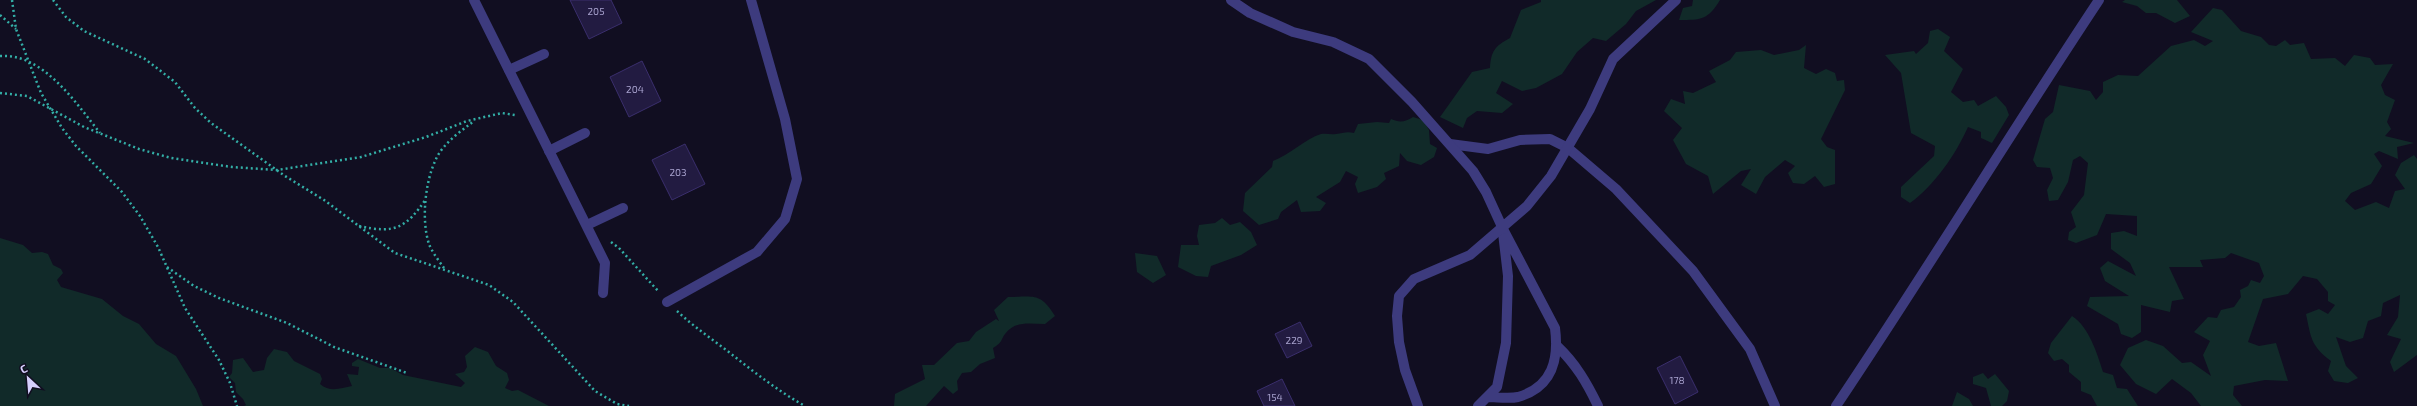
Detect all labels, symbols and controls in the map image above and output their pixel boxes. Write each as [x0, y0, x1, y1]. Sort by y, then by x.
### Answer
house number: 205 [587, 5, 605, 17]
house number: 204 [626, 83, 644, 95]
house number: 203 [669, 166, 687, 178]
house number: 229 [1286, 334, 1303, 346]
north arrow [8, 358, 48, 398]
text: С [18, 361, 30, 376]
house number: 178 [1669, 374, 1685, 386]
house number: 154 [1267, 391, 1283, 403]

